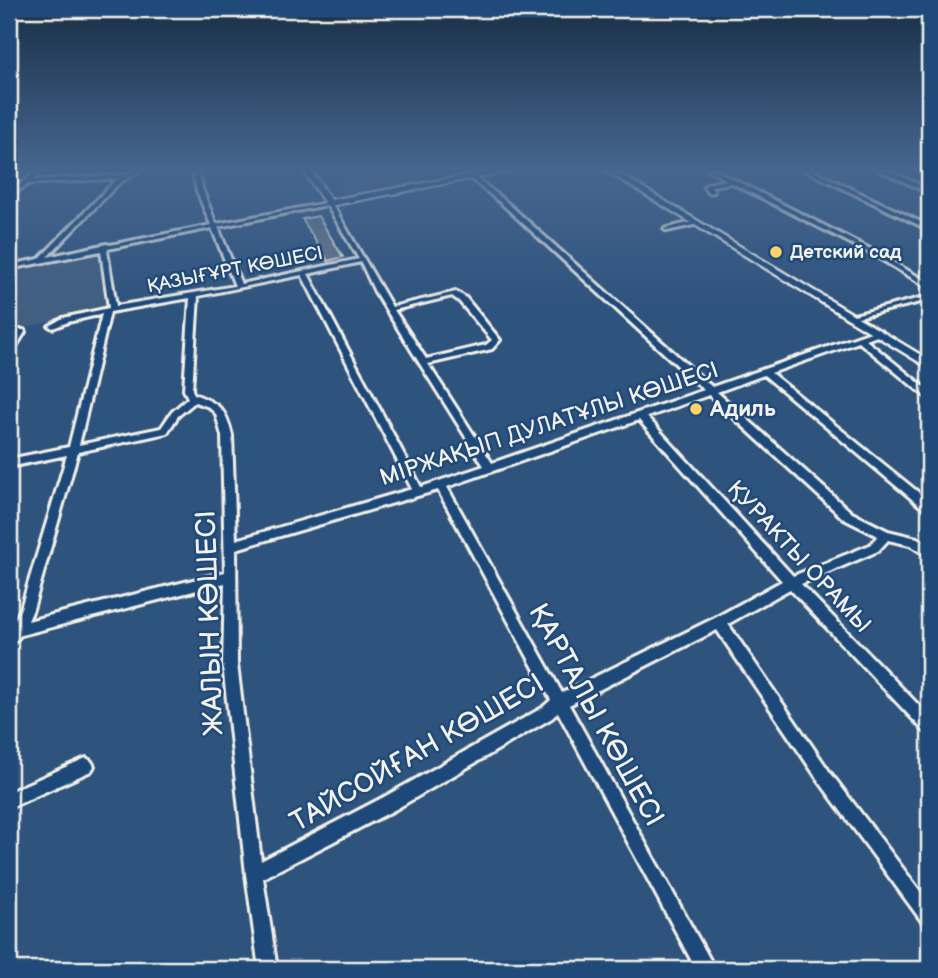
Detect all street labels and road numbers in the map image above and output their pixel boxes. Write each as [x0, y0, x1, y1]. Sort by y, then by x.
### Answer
street label: ҚАЗЫҒҰРТ КӨШЕСІ [145, 242, 325, 298]
street label: МІРЖАҚЫП ДУЛАТҰЛЫ КӨШЕСІ [376, 356, 722, 492]
street label: ҚУРАКТЫ ОРАМЫ [721, 475, 877, 639]
street label: ЖАЛЫН КӨШЕСІ [190, 510, 230, 736]
street label: ҚАРТАЛЫ КӨШЕСІ [521, 598, 671, 832]
street label: ТАЙСОЙҒАН КӨШЕСІ [284, 667, 550, 839]

